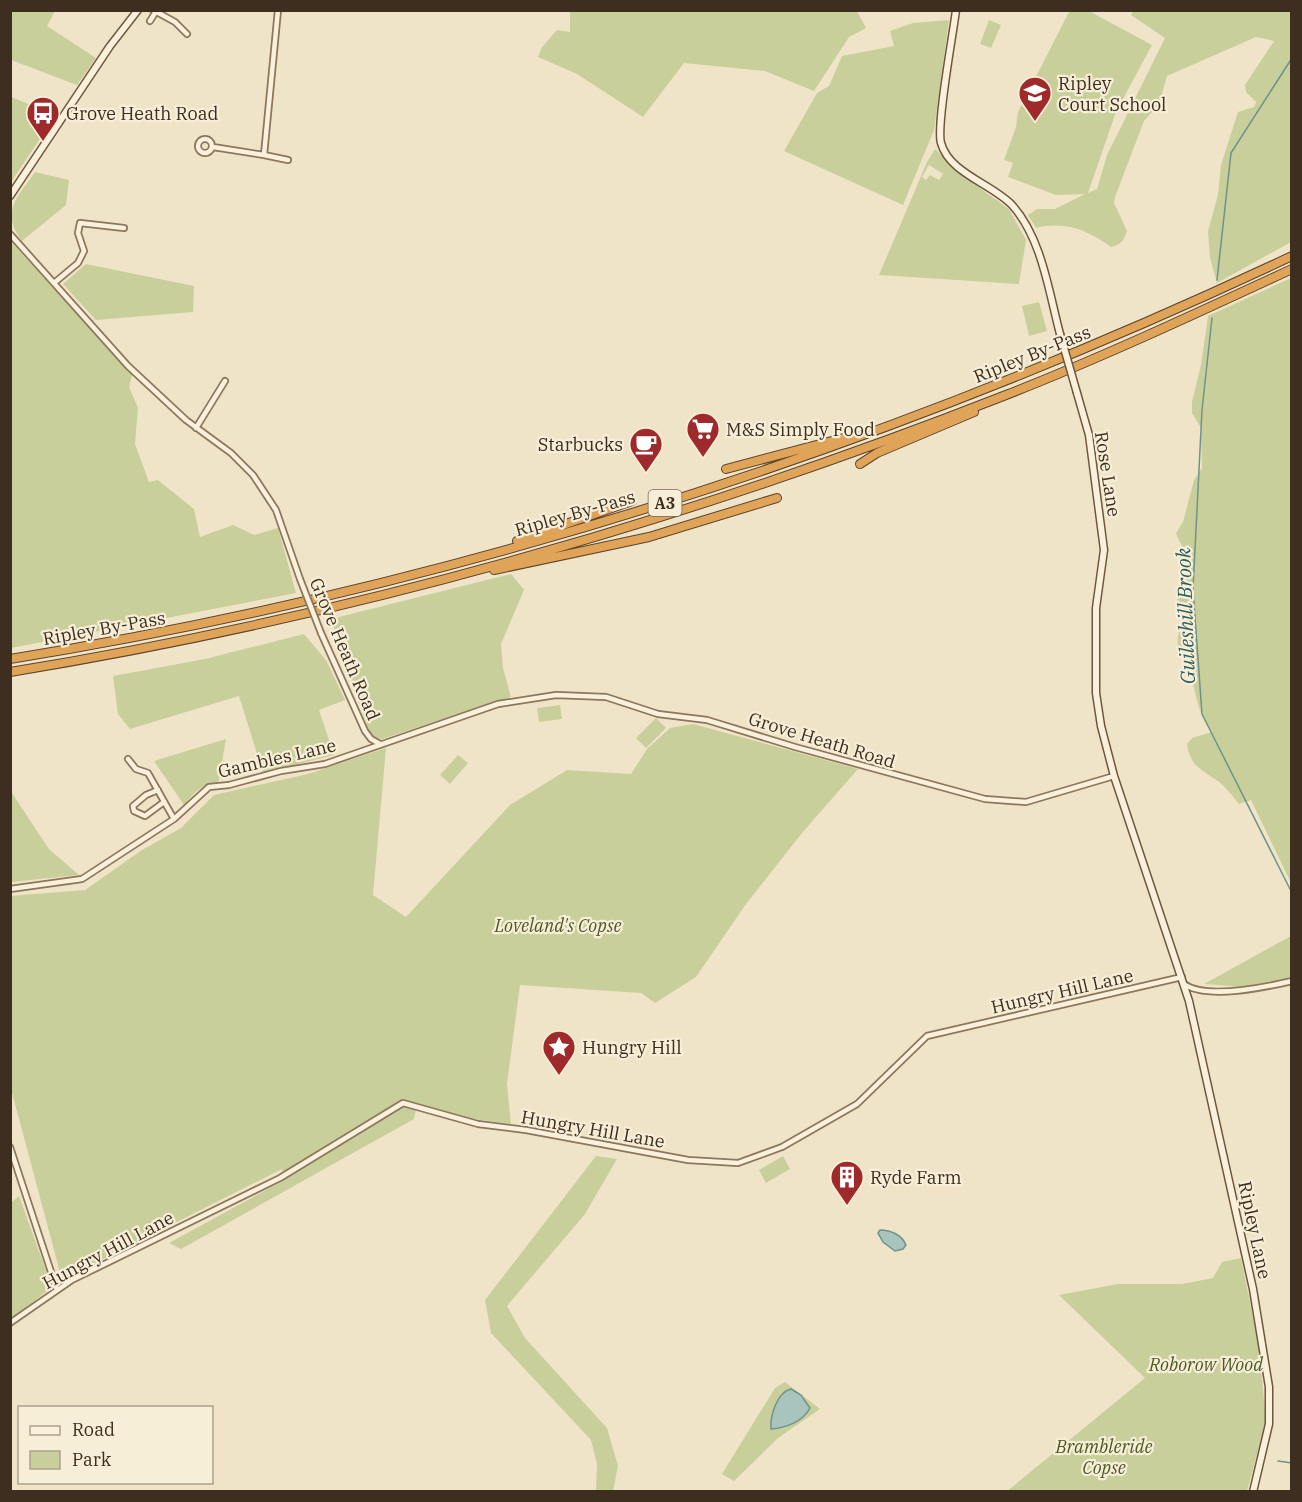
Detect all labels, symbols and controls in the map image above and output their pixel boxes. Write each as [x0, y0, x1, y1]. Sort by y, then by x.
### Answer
place label: Ripley Court School [1058, 72, 1166, 116]
school or university icon: Ripley Court School [1017, 75, 1053, 122]
bus stop icon: Grove Heath Road [25, 95, 61, 142]
place label: Grove Heath Road [66, 102, 219, 125]
street label: Ripley By-Pass [970, 320, 1094, 388]
supermarket icon: M&S Simply Food [685, 411, 721, 458]
place label: M&S Simply Food [726, 418, 875, 441]
cafe icon: Starbucks [628, 426, 664, 473]
street label: Rose Lane [1090, 430, 1126, 518]
place label: Starbucks [538, 433, 623, 456]
street label: Ripley By-Pass [512, 485, 638, 541]
road number: A3 [648, 490, 682, 516]
water label: Guileshill Brook [1169, 547, 1201, 685]
street label: Grove Heath Road [305, 574, 385, 724]
street label: Ripley By-Pass [41, 606, 167, 650]
street label: Grove Heath Road [746, 707, 898, 773]
street label: Gambles Lane [216, 733, 338, 783]
park label: Loveland's Copse [493, 914, 622, 937]
street label: Hungry Hill Lane [989, 963, 1135, 1019]
place icon: Hungry Hill [541, 1029, 577, 1076]
place label: Hungry Hill [582, 1036, 682, 1059]
street label: Hungry Hill Lane [519, 1105, 667, 1153]
building icon: Ryde Farm [829, 1159, 865, 1206]
place label: Ryde Farm [870, 1166, 962, 1189]
street label: Ripley Lane [1233, 1179, 1277, 1281]
street label: Hungry Hill Lane [38, 1206, 178, 1294]
park label: Roborow Wood [1148, 1353, 1263, 1376]
legend [18, 1406, 213, 1484]
text: Road [72, 1418, 115, 1441]
park label: Brambleride Copse [1055, 1435, 1152, 1479]
text: Park [72, 1448, 112, 1471]

